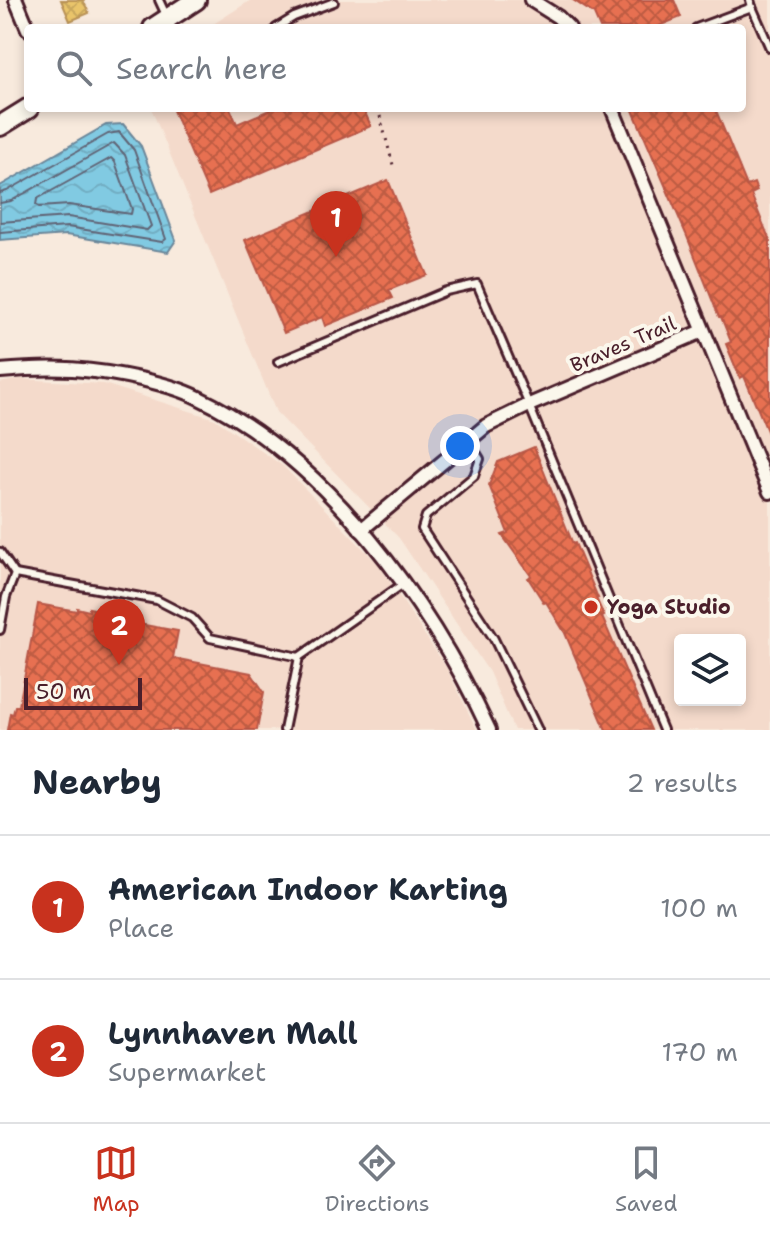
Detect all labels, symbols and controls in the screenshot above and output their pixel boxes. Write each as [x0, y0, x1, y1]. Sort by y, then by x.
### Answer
search box [24, 24, 746, 112]
icon: search [52, 46, 96, 90]
text: Search here [116, 48, 287, 89]
pin: 1 [310, 191, 362, 257]
street label: Braves Trail [566, 310, 680, 378]
your location [440, 426, 480, 466]
place label: Yoga Studio [607, 594, 731, 620]
marker: Yoga Studio [582, 598, 600, 616]
pin: 2 [93, 599, 145, 665]
map controls [674, 634, 746, 706]
button: layers [674, 634, 746, 706]
scale bar [24, 674, 142, 710]
text: 50 m [36, 677, 91, 706]
text: Nearby [32, 759, 162, 805]
text: 2 results [626, 765, 738, 800]
text: American Indoor Karting [108, 869, 508, 910]
text: 1 [52, 890, 64, 925]
text: 100 m [660, 890, 738, 925]
text: Place [108, 910, 174, 945]
text: Lynnhaven Mall [108, 1013, 358, 1054]
text: 2 [49, 1034, 67, 1069]
text: 170 m [661, 1034, 738, 1069]
text: Supermarket [108, 1054, 266, 1089]
tab: Map [93, 1141, 140, 1218]
tab: Directions [325, 1141, 430, 1218]
tab: Saved [615, 1141, 677, 1218]

